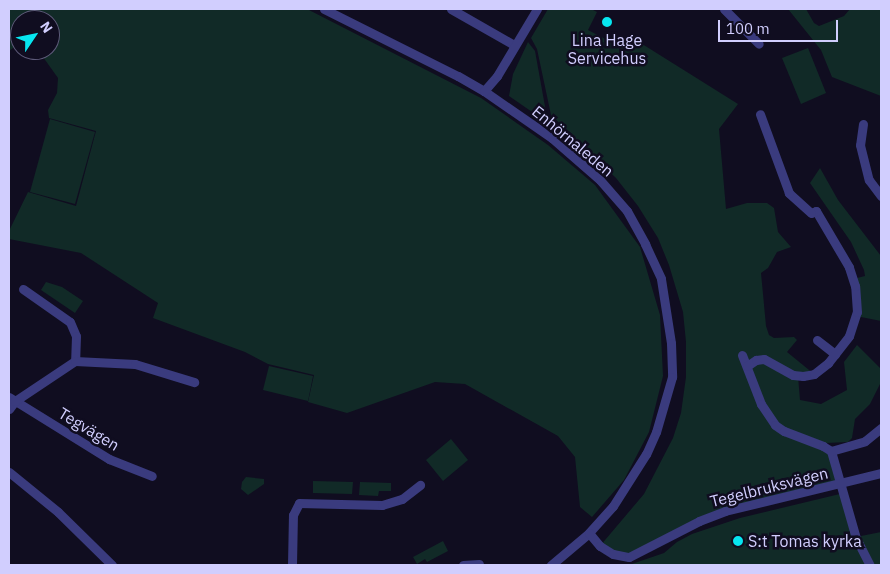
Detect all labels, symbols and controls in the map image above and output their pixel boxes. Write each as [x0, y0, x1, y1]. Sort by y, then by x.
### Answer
north arrow [10, 10, 60, 60]
scale bar [720, 10, 840, 42]
marker: Lina Hage Servicehus [601, 16, 613, 28]
text: N [36, 18, 57, 36]
text: 100 m [726, 19, 770, 38]
place label: Lina Hage Servicehus [568, 30, 646, 68]
street label: Enhörnaleden [528, 101, 618, 181]
street label: Tegvägen [55, 403, 123, 455]
street label: Tegelbruksvägen [708, 463, 830, 511]
place label: S:t Tomas kyrka [748, 531, 862, 551]
marker: S:t Tomas kyrka [732, 535, 744, 547]

